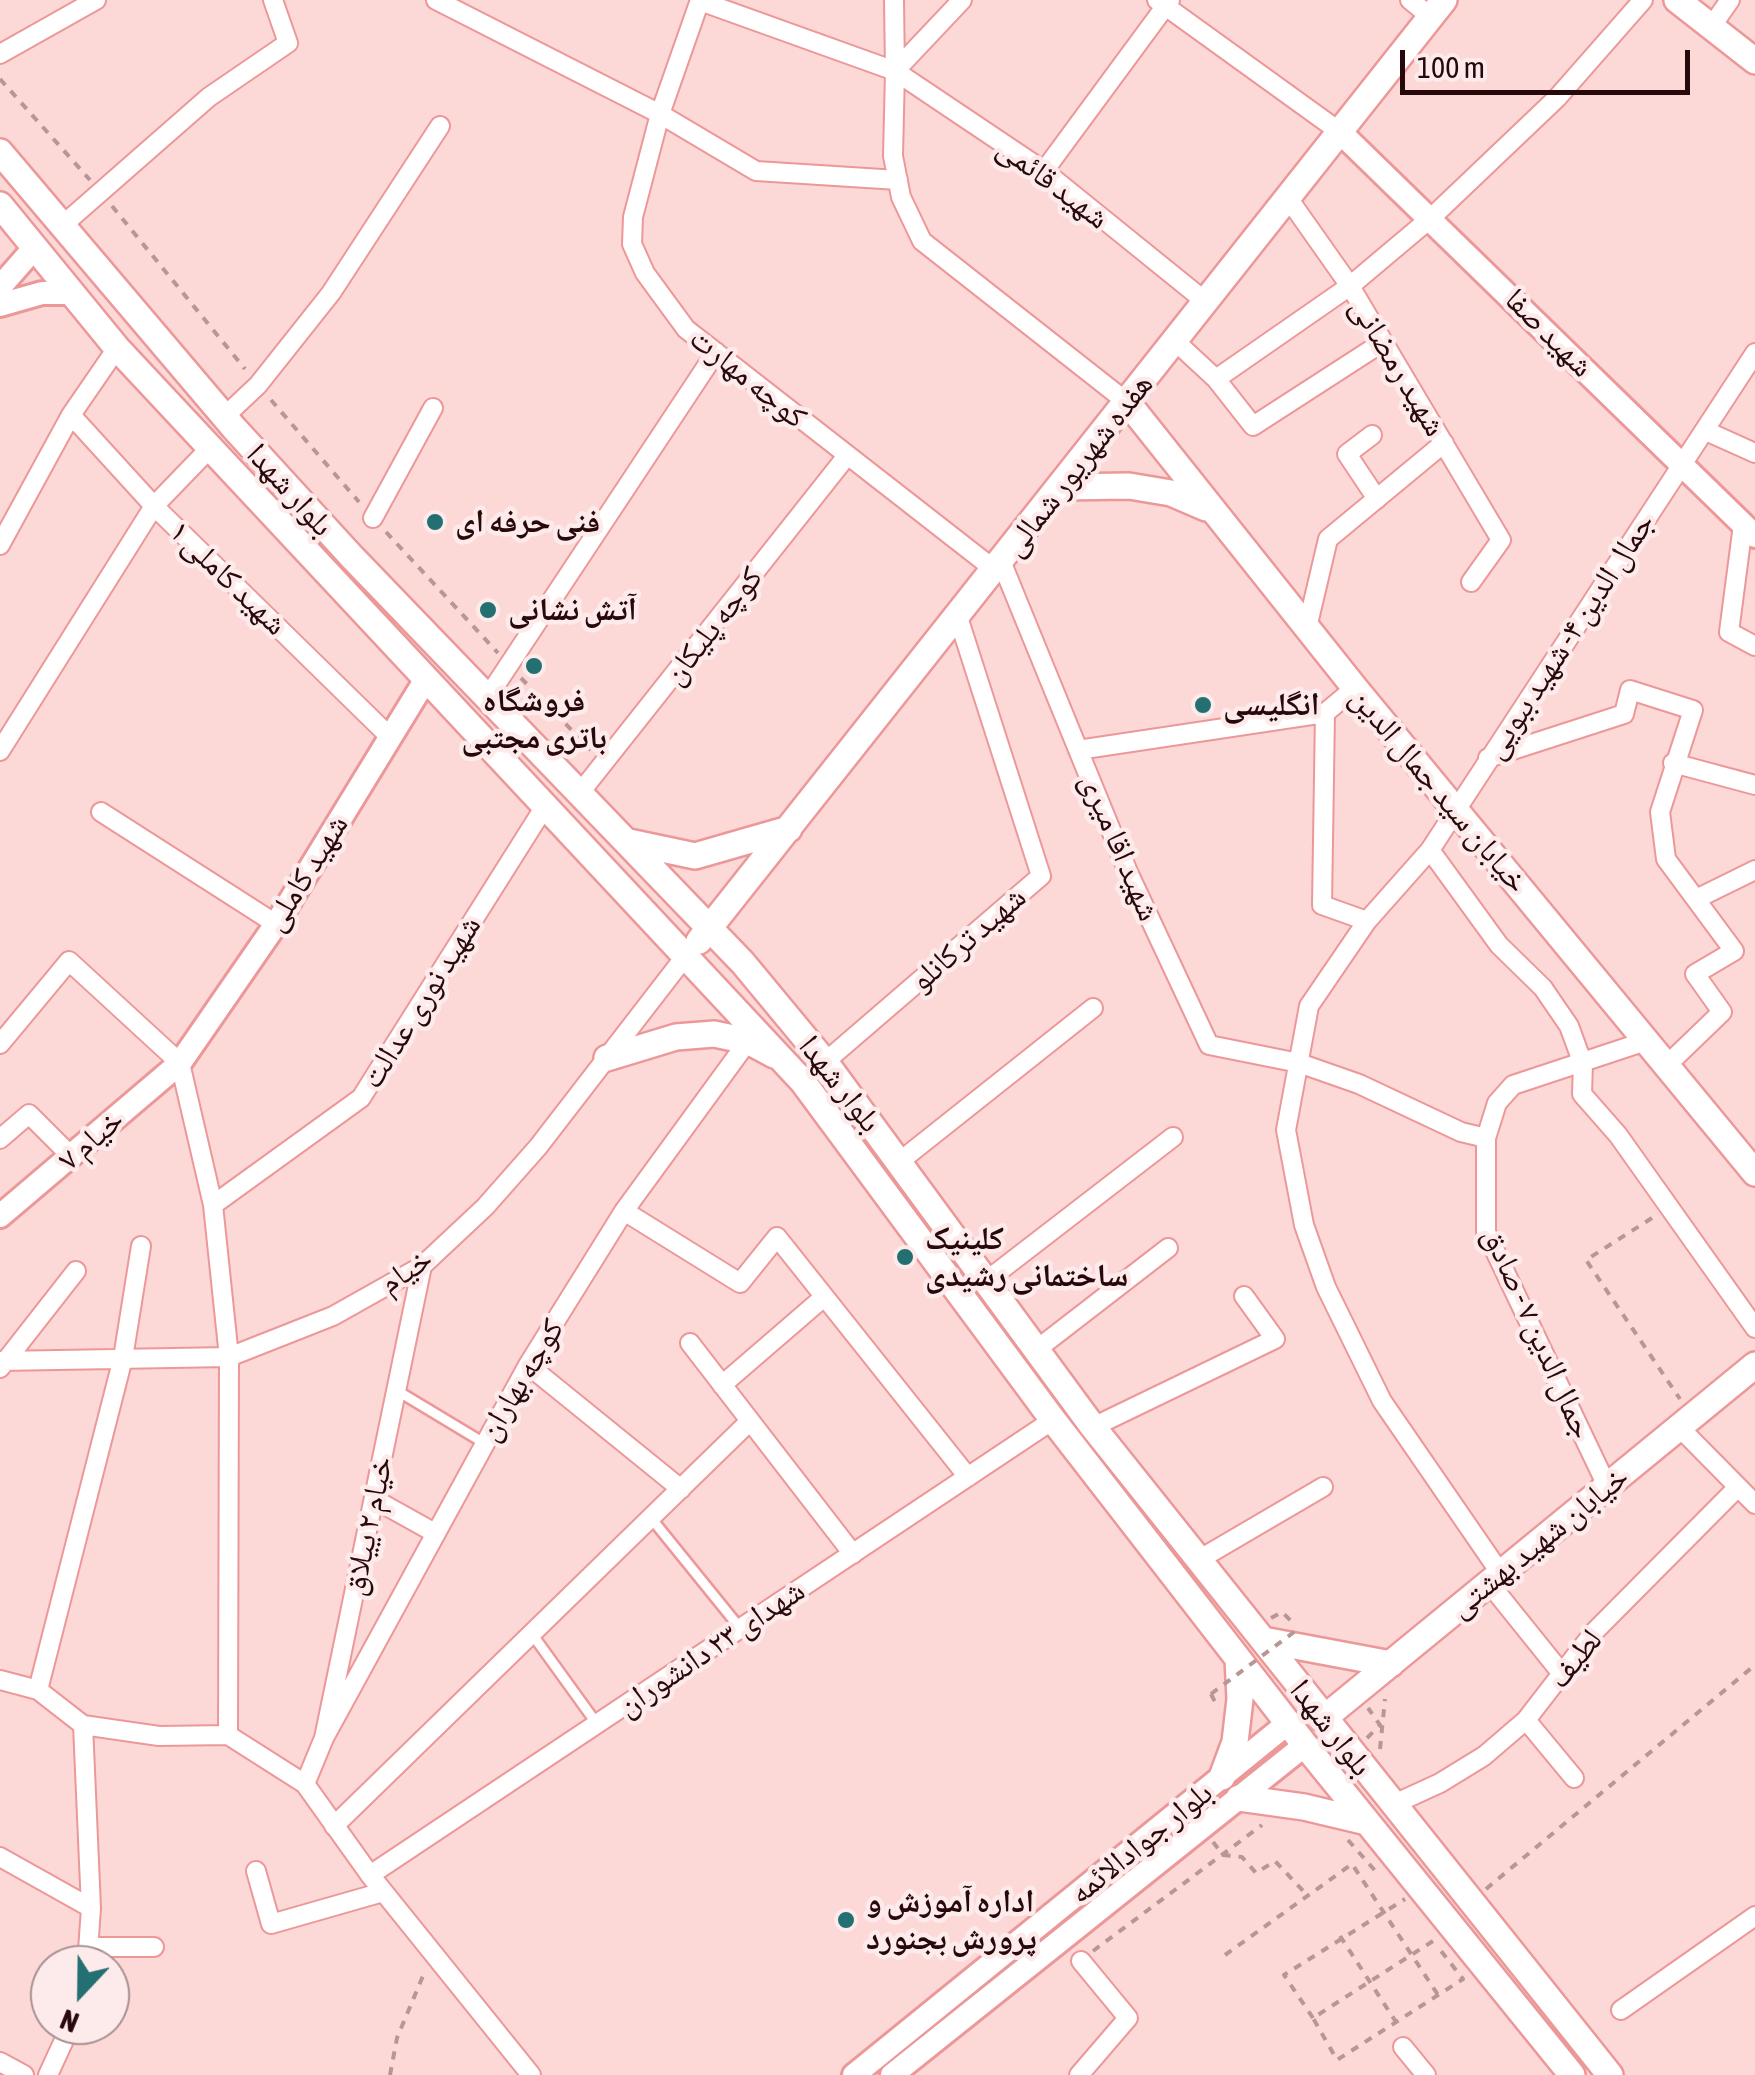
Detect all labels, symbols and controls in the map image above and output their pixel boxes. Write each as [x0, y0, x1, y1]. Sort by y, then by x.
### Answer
scale bar [1405, 30, 1695, 92]
text: 100 m [1417, 50, 1485, 84]
street label: شهید قائمی [990, 129, 1116, 237]
street label: شهید صفا [1497, 281, 1601, 385]
street label: شهید رمضانی [1342, 291, 1454, 443]
street label: کوچه مهارت [682, 319, 814, 437]
street label: هفده شهریور شمالی [995, 366, 1161, 564]
street label: بلوار شهدا [238, 436, 342, 544]
place label: فنی حرفه ای [455, 503, 600, 541]
street label: جمال الدین ۴- شهید ببویی [1475, 506, 1663, 766]
marker: فنی حرفه ای [424, 511, 446, 533]
street label: شهید کاملی ۱ [161, 512, 295, 644]
street label: کوچه پلیکان [655, 559, 771, 693]
place label: آتش نشانی [508, 591, 637, 629]
marker: آتش نشانی [477, 599, 499, 621]
marker: فروشگاه باتری مجتبی [523, 655, 545, 677]
street label: خیابان سید جمال الدین [1342, 679, 1536, 901]
place label: فروشگاه باتری مجتبی [461, 682, 607, 757]
place label: انگلیسی [1223, 686, 1320, 724]
marker: انگلیسی [1192, 694, 1214, 716]
street label: شهید اقا میری [1072, 767, 1168, 927]
street label: شهید کاملی [255, 808, 357, 938]
street label: شهید ترکانلو [902, 878, 1034, 1000]
street label: شهید نوری عدالت [353, 909, 489, 1095]
street label: بلوار شهدا [790, 1028, 890, 1140]
street label: خیام ۷ [50, 1101, 132, 1179]
place label: کلینیک ساختمانی رشیدی [925, 1220, 1128, 1295]
street label: جمال الدین ۷ - صادق [1474, 1221, 1602, 1445]
street label: خیام [372, 1240, 440, 1302]
marker: کلینیک ساختمانی رشیدی [894, 1246, 916, 1268]
street label: کوچه بهاران [470, 1312, 572, 1448]
street label: خیام ۲ ییلاق [335, 1453, 401, 1599]
street label: خیابان شهید بهشتی [1441, 1458, 1637, 1626]
street label: شهدای ۲۳ دانشوران [610, 1571, 812, 1725]
street label: لطیف [1540, 1622, 1610, 1696]
street label: بلوار شهدا [1281, 1672, 1381, 1784]
street label: بلوار جوادالائمه [1062, 1774, 1220, 1912]
place label: اداره آموزش و پرورش بجنورد [866, 1883, 1037, 1958]
marker: اداره آموزش و پرورش بجنورد [835, 1909, 857, 1931]
north arrow [30, 1945, 130, 2045]
text: N [56, 2003, 83, 2039]

